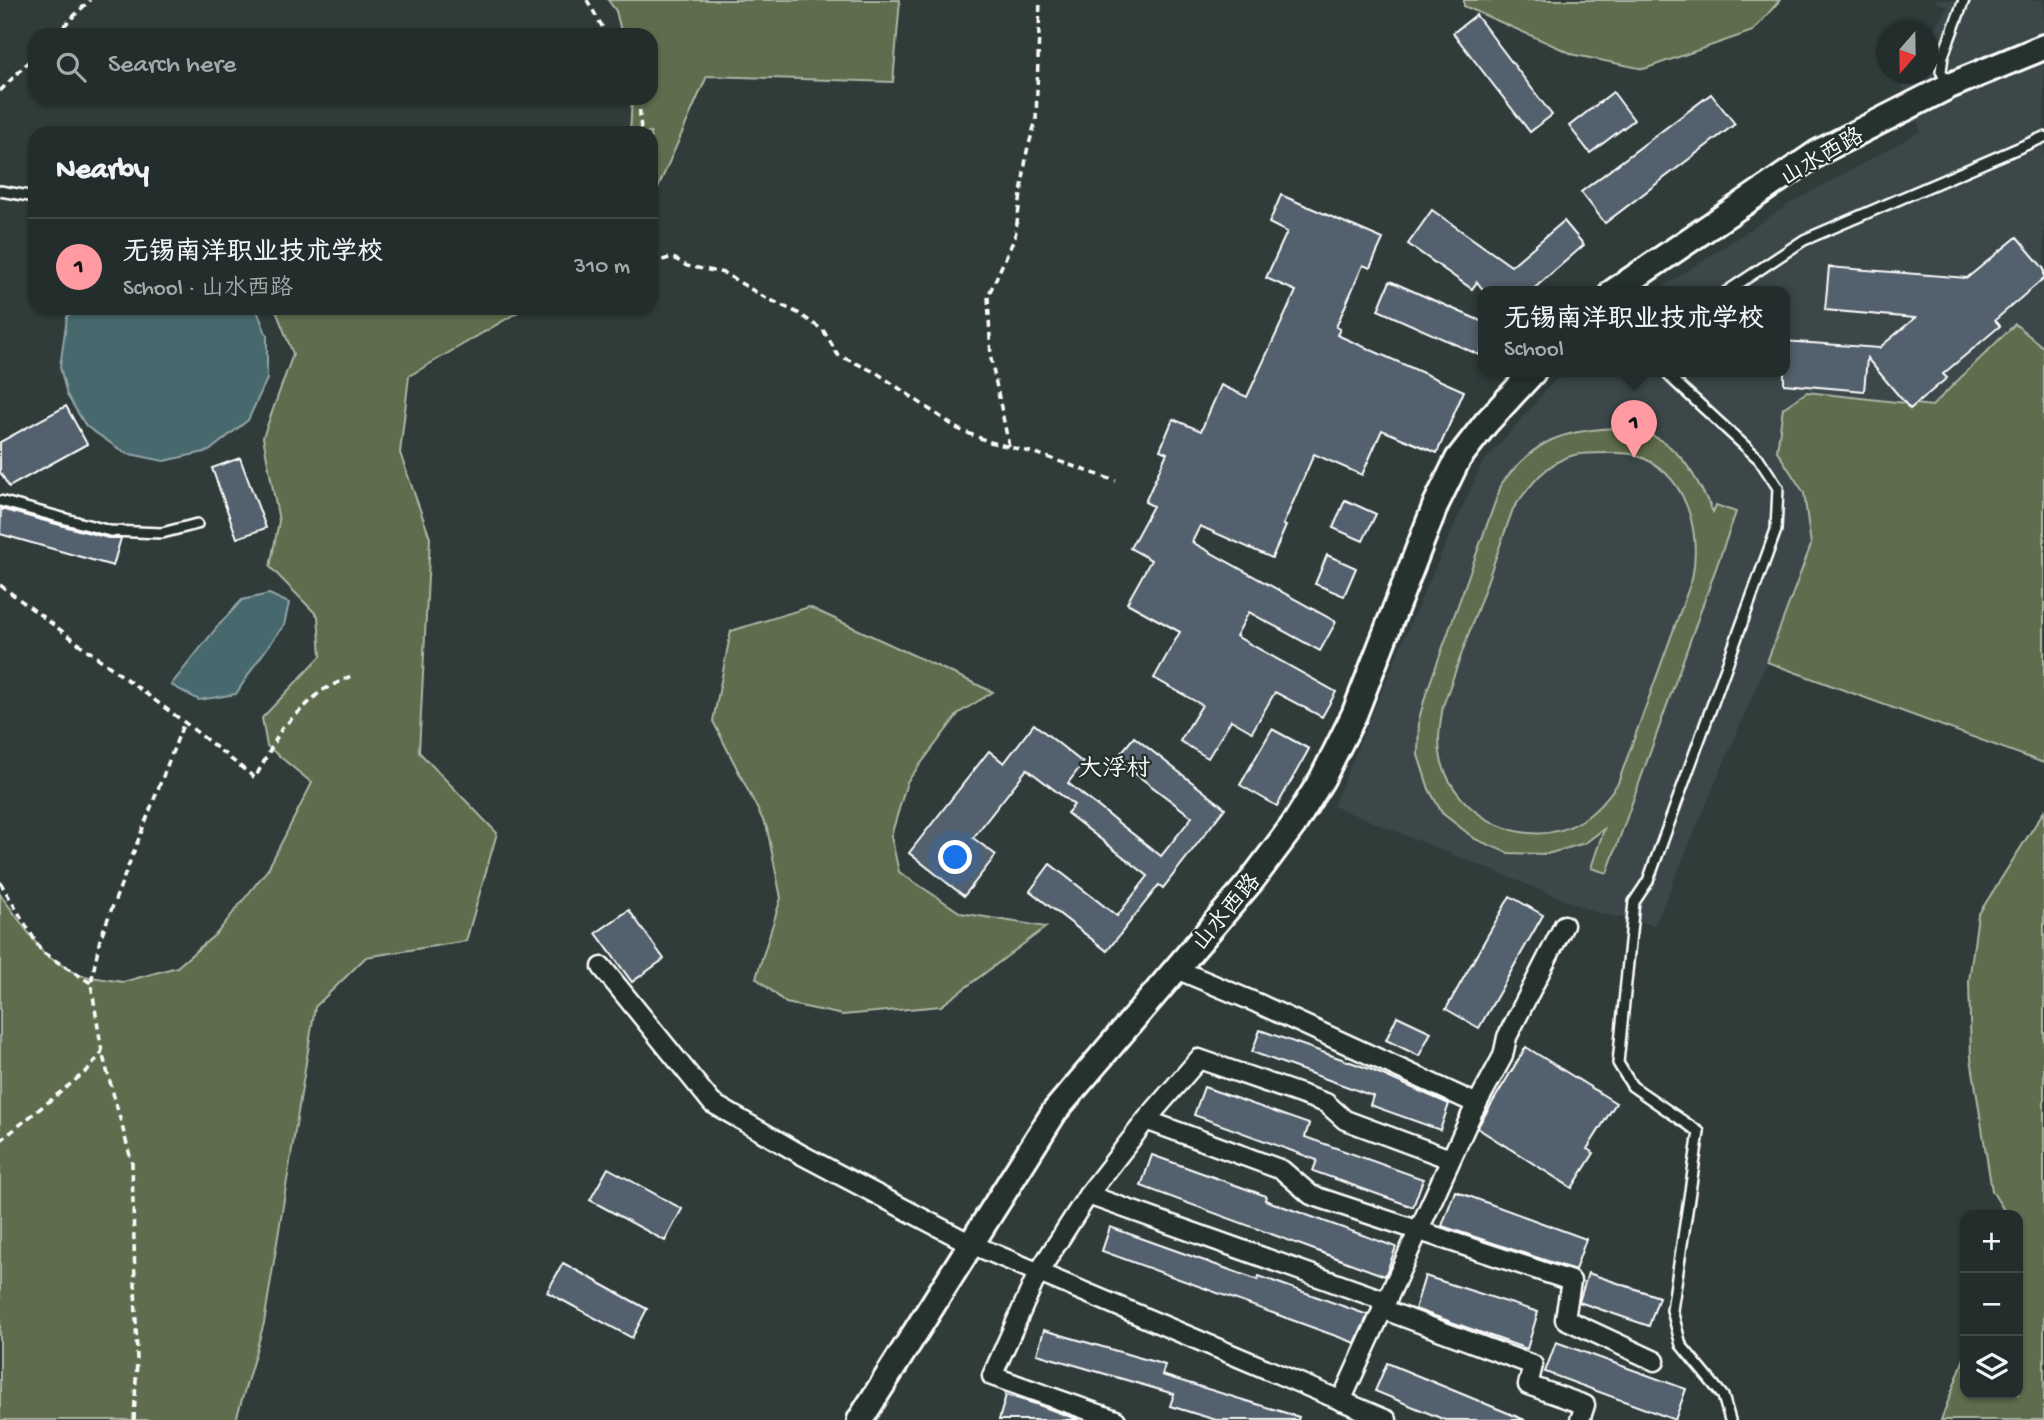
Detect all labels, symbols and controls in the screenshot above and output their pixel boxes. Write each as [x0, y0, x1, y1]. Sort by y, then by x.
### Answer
north arrow [1876, 21, 1939, 84]
search box [28, 28, 658, 105]
icon: search [52, 48, 90, 86]
text: Search here [108, 51, 236, 82]
street label: 山水西路 [1776, 122, 1869, 193]
text: Nearby [56, 154, 149, 189]
text: 无锡南洋职业技术学校 [123, 239, 383, 270]
text: 1 [74, 254, 84, 281]
text: 310 m [574, 254, 630, 281]
text: School · 山水西路 [123, 276, 293, 303]
popup [1478, 286, 1790, 377]
text: 无锡南洋职业技术学校 [1504, 306, 1764, 337]
text: School [1504, 337, 1564, 364]
pin: 1 [1611, 400, 1657, 458]
district label: 大浮村 [1078, 755, 1150, 785]
your location [938, 840, 972, 874]
street label: 山水西路 [1187, 869, 1268, 957]
map controls [1960, 1210, 2023, 1399]
button: + [1960, 1210, 2023, 1273]
button: − [1960, 1273, 2023, 1336]
button: layers [1960, 1336, 2023, 1399]

